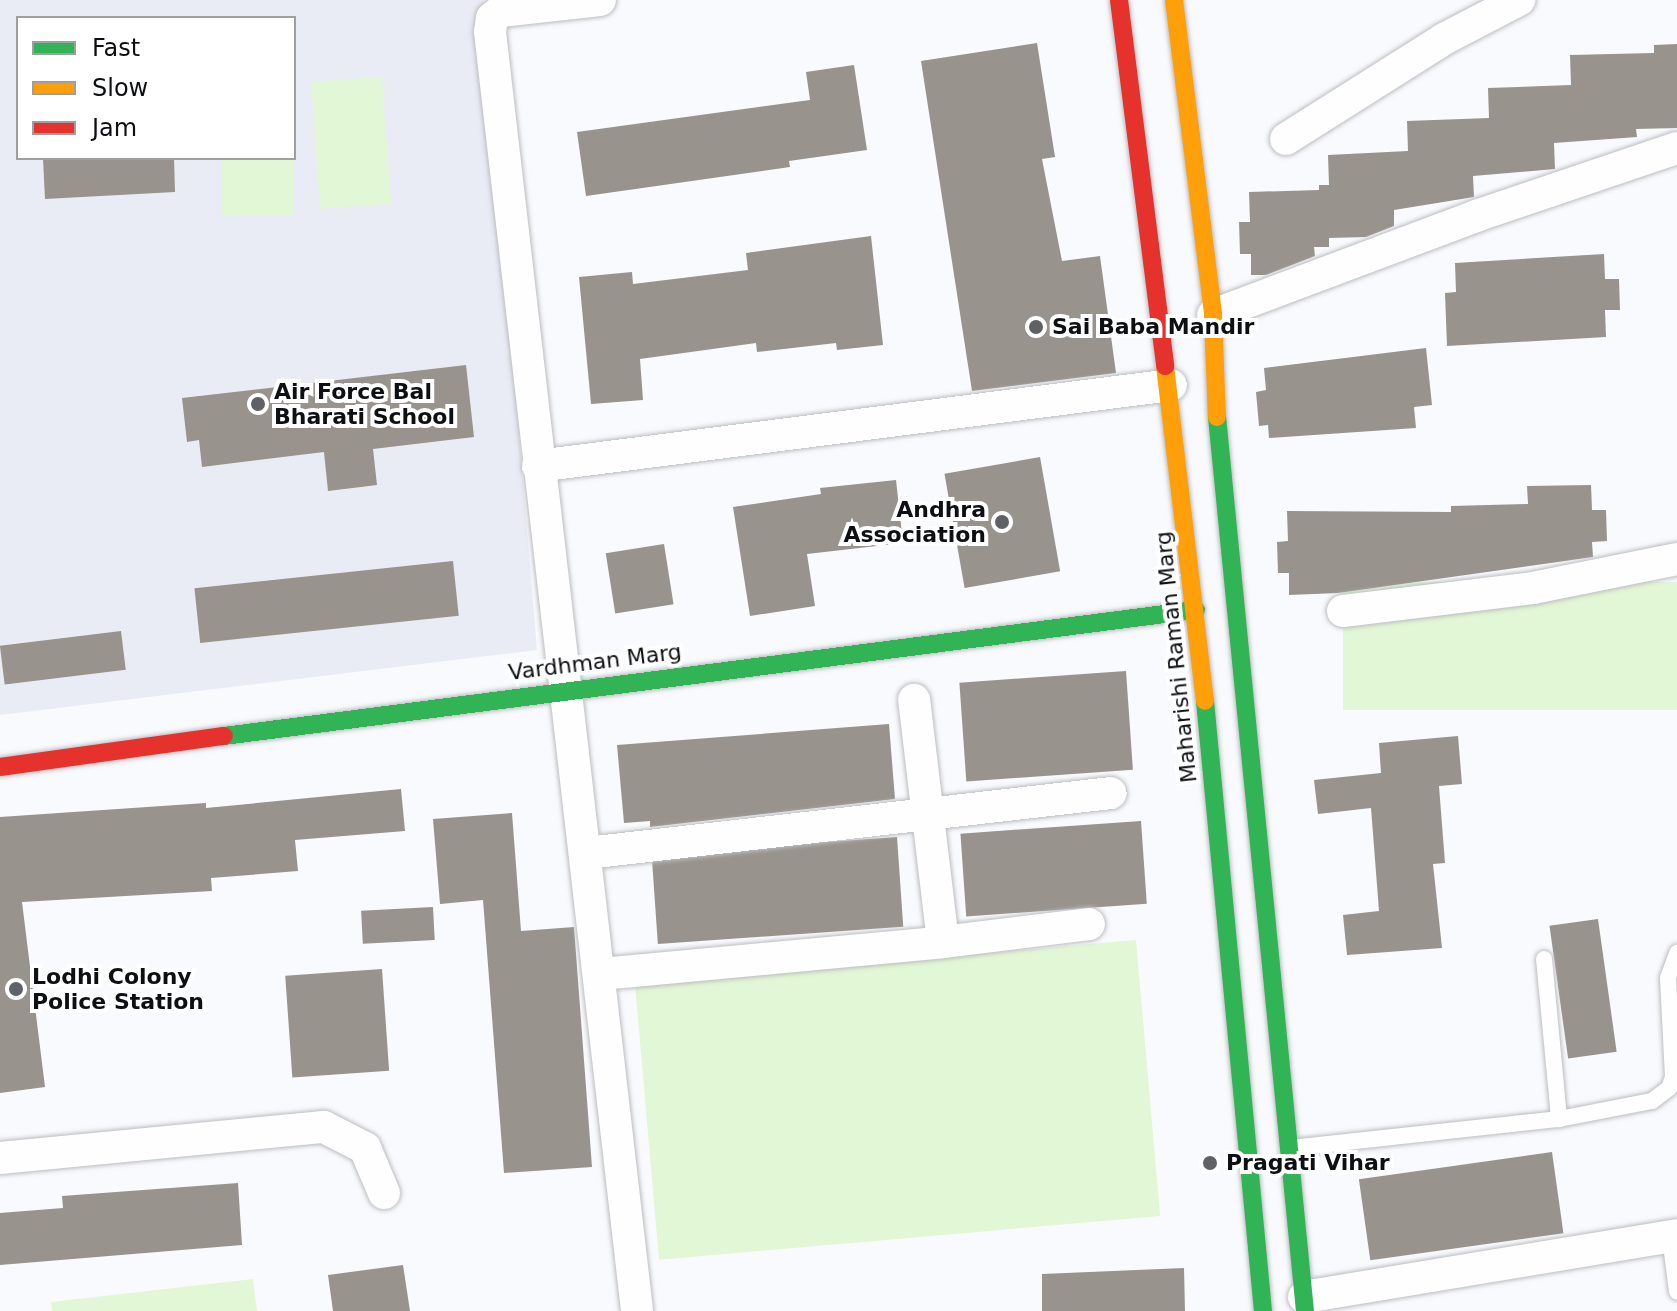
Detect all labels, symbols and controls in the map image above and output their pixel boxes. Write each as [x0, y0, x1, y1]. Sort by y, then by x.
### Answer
legend [16, 16, 296, 160]
text: Fast [92, 34, 140, 62]
text: Slow [92, 74, 148, 102]
text: Jam [92, 114, 137, 142]
place label: Sai Baba Mandir [1052, 314, 1254, 340]
marker: Sai Baba Mandir [1027, 318, 1045, 336]
place label: Air Force Bal Bharati School [274, 378, 455, 430]
marker: Air Force Bal Bharati School [249, 395, 267, 413]
place label: Andhra Association [843, 496, 986, 548]
marker: Andhra Association [993, 513, 1011, 531]
street label: Maharishi Raman Marg [1150, 530, 1202, 784]
street label: Vardhman Marg [507, 638, 683, 686]
place label: Lodhi Colony Police Station [32, 963, 204, 1014]
marker: Lodhi Colony Police Station [7, 980, 25, 998]
place label: Pragati Vihar [1226, 1150, 1390, 1176]
marker: Pragati Vihar [1201, 1154, 1219, 1172]

